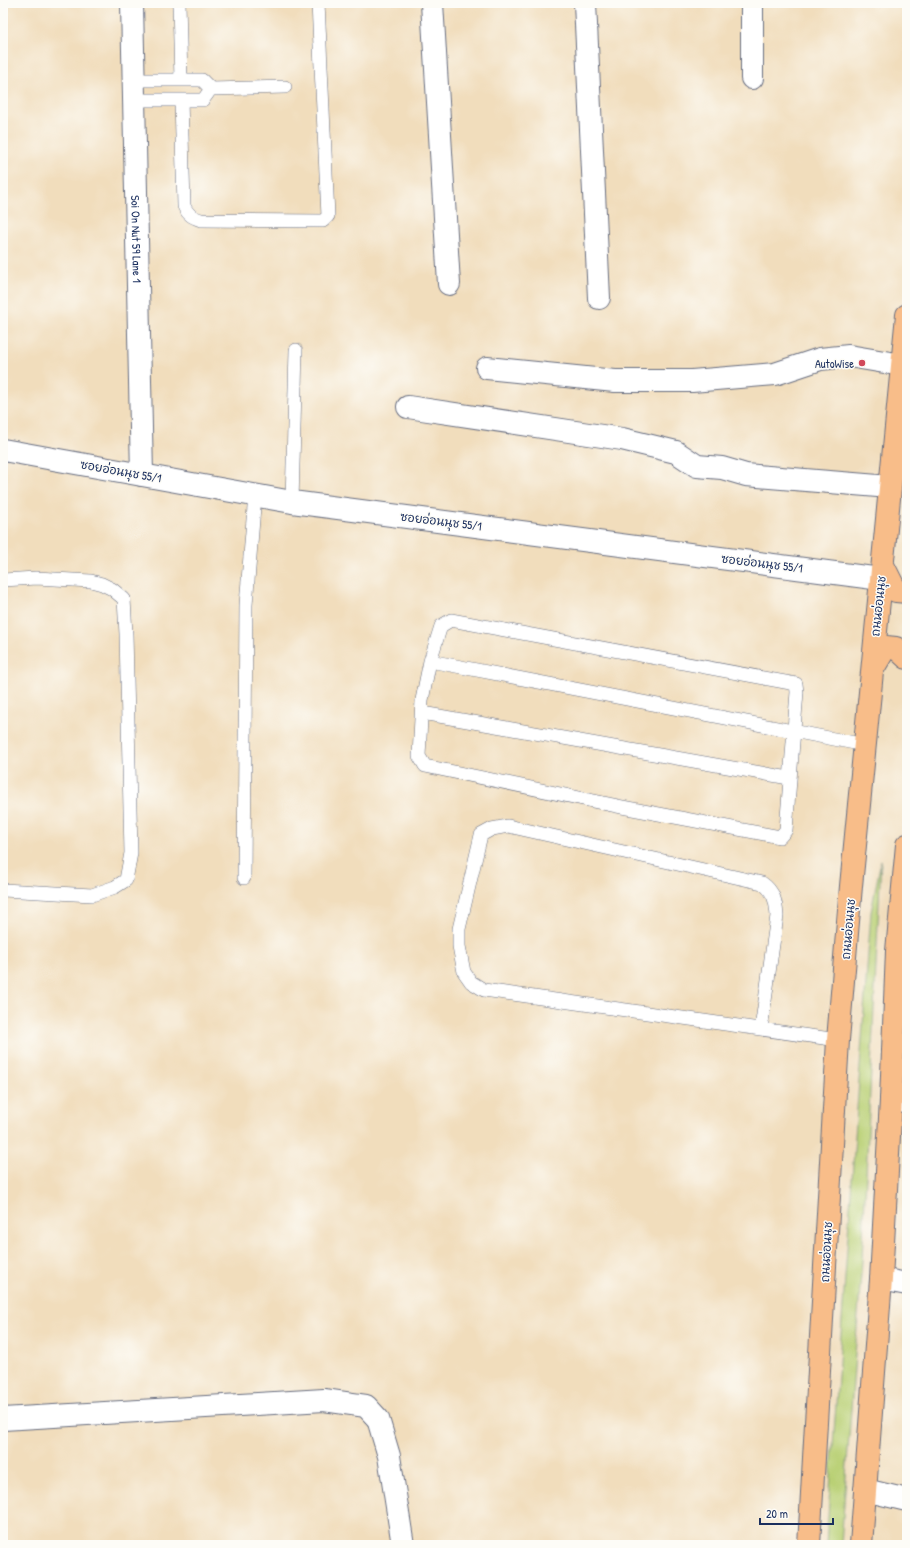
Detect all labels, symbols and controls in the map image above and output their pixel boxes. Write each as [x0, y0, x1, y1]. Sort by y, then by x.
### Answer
street label: Soi On Nut 59 Lane 1 [128, 195, 146, 283]
place label: AutoWise [815, 355, 854, 372]
marker: AutoWise [857, 358, 867, 368]
street label: ซอยอ่อนนุช 55/1 [79, 456, 163, 487]
street label: ซอยอ่อนนุช 55/1 [399, 508, 483, 535]
street label: ซอยอ่อนนุช 55/1 [720, 550, 804, 577]
street label: ถนนอ่อนนุช [866, 575, 891, 637]
street label: ถนนอ่อนนุช [837, 898, 860, 960]
street label: ถนนอ่อนนุช [816, 1221, 837, 1283]
scale bar [760, 1500, 833, 1526]
text: 20 m [766, 1505, 788, 1522]

